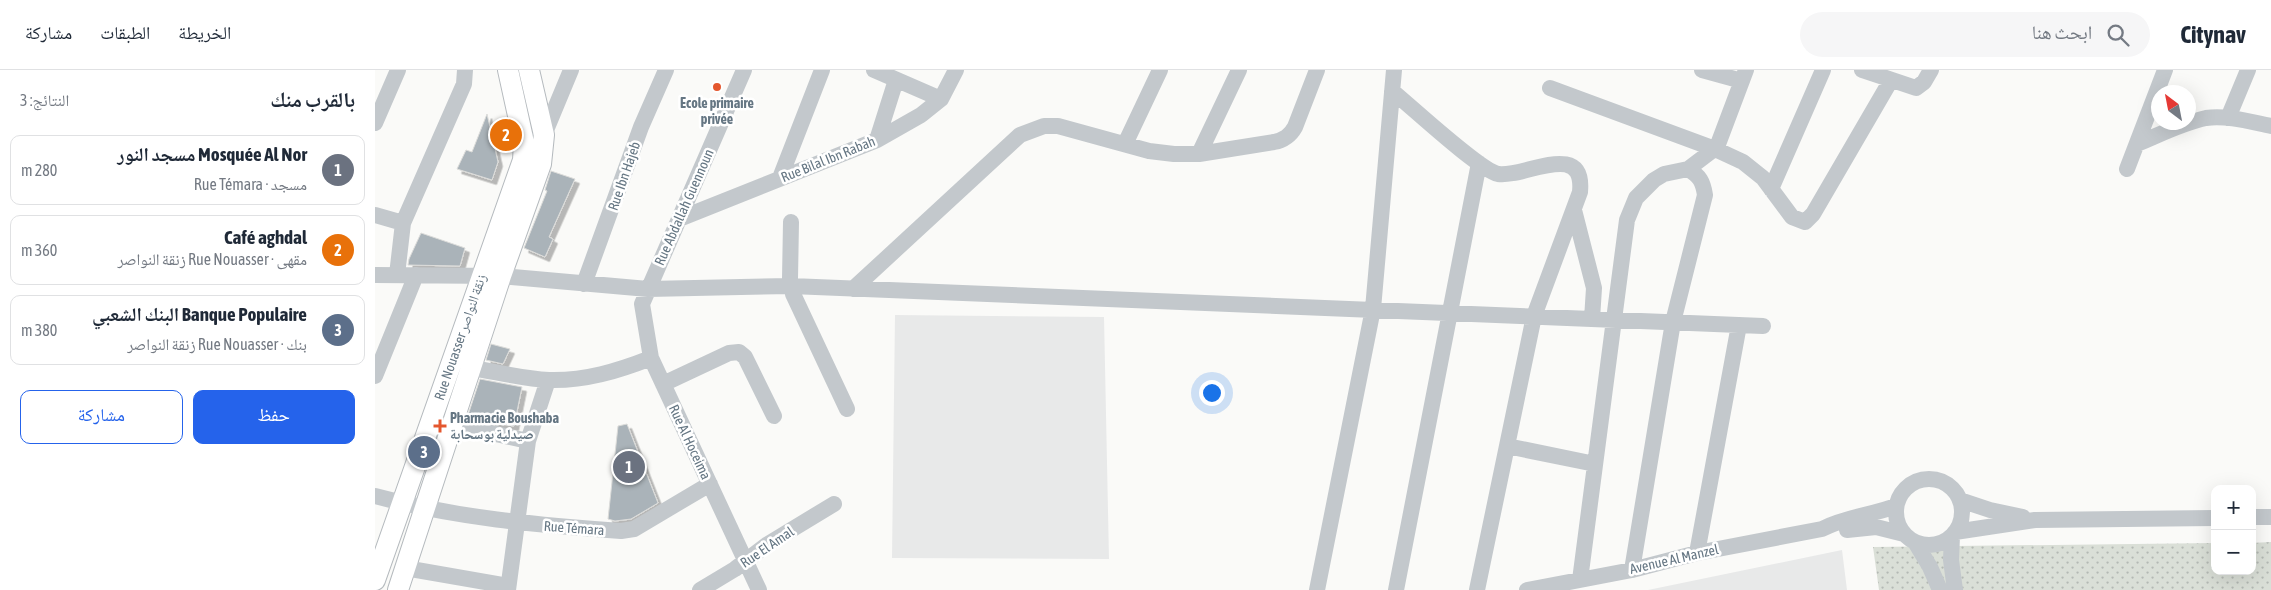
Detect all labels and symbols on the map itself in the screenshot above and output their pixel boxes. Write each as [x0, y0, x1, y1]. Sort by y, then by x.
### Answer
marker: Ecole primaire privée [711, 81, 723, 93]
north arrow [2151, 85, 2196, 130]
place label: Ecole primaire privée [680, 95, 754, 127]
pin: 2 [490, 116, 522, 154]
street label: Rue Bilal Ibn Rabah [779, 133, 877, 185]
street label: Rue Ibn Hajeb [605, 139, 643, 213]
street label: Rue Abdallah Guennoun [651, 146, 717, 268]
street label: Rue Nouasser زنقة النواصر [431, 272, 490, 402]
your location [1199, 380, 1225, 406]
street label: Rue Al Hoceima [666, 402, 714, 482]
place label: Pharmacie Boushaba صيدلية بوسحابة [450, 410, 559, 443]
marker: Pharmacie Boushaba صيدلية بوسحابة [434, 420, 446, 432]
pin: 3 [408, 433, 440, 471]
pin: 1 [613, 448, 645, 486]
street label: Rue Témara [543, 518, 605, 538]
street label: Rue El Amal [737, 523, 797, 571]
street label: Avenue Al Manzel [1628, 541, 1720, 577]

